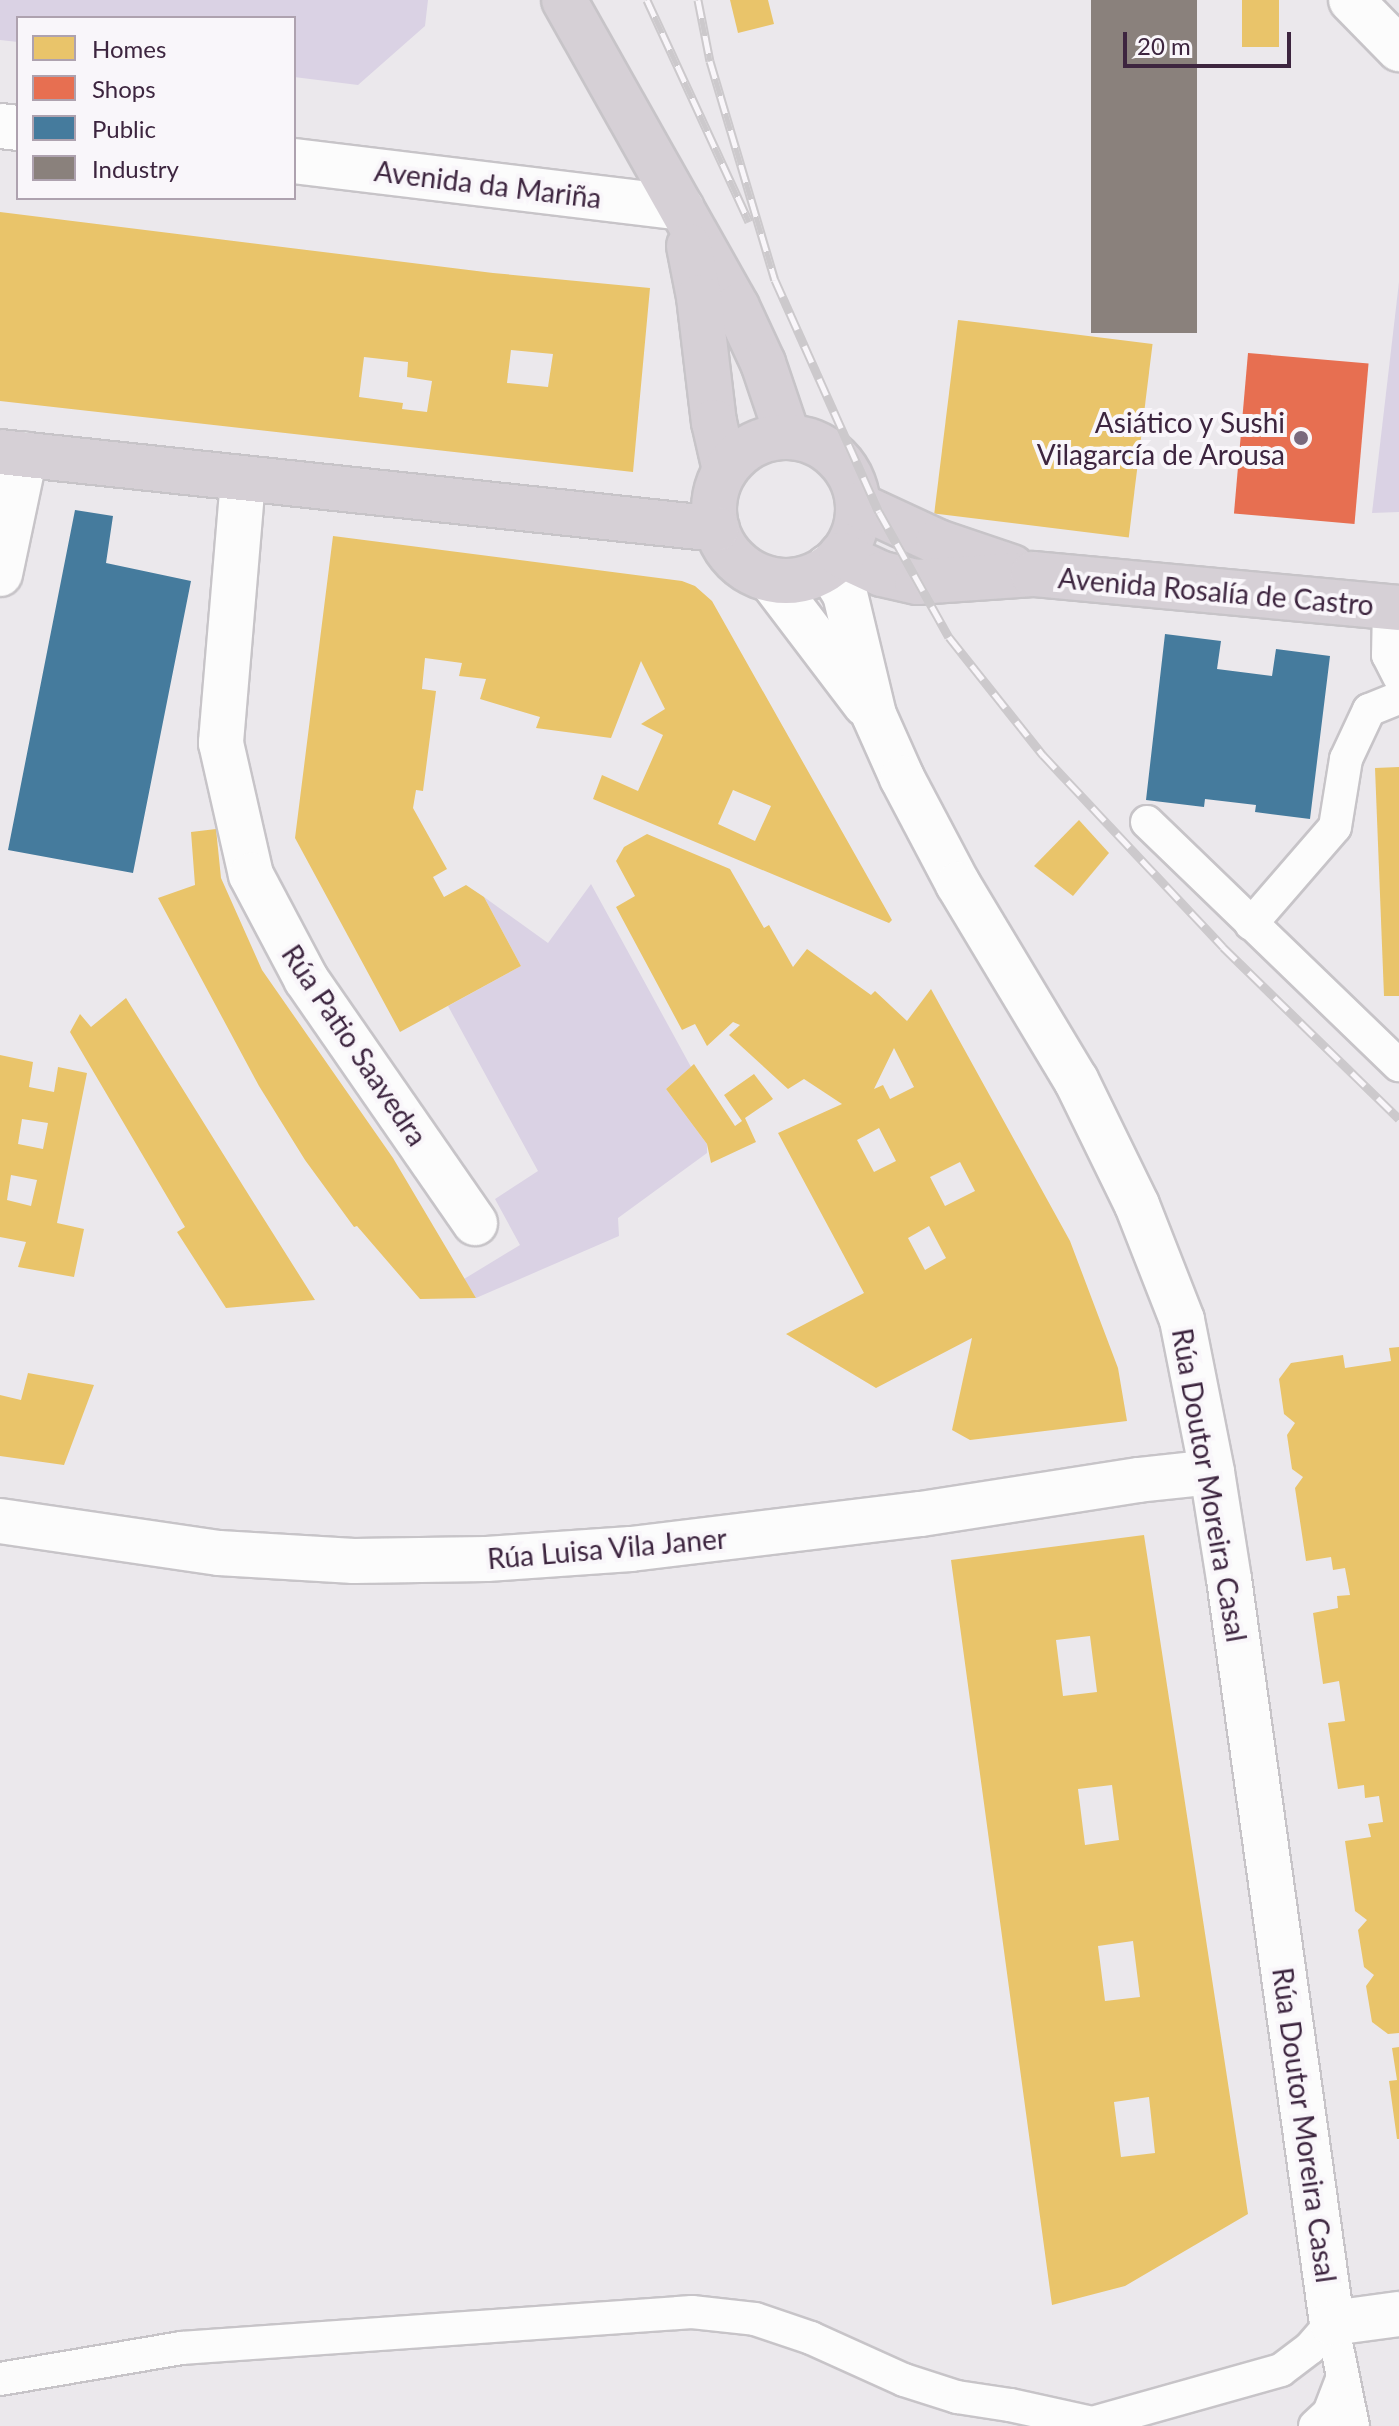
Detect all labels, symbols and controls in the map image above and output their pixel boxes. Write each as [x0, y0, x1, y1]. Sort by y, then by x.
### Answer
legend [16, 16, 296, 200]
scale bar [1127, 16, 1295, 66]
text: 20 m [1137, 31, 1191, 60]
text: Homes [92, 34, 166, 63]
text: Shops [92, 74, 156, 103]
text: Public [92, 114, 156, 143]
street label: Avenida da Mariña [373, 153, 603, 215]
text: Industry [92, 154, 179, 183]
place label: Asiático y Sushi Vilagarcía de Arousa [1036, 405, 1285, 471]
marker: Asiático y Sushi Vilagarcía de Arousa [1292, 429, 1310, 447]
street label: Avenida Rosalía de Castro [1057, 560, 1375, 622]
street label: Rúa Patio Saavedra [275, 938, 435, 1152]
street label: Rúa Doutor Moreira Casal [1166, 1325, 1254, 1645]
street label: Rúa Luisa Vila Janer [485, 1521, 729, 1575]
street label: Rúa Doutor Moreira Casal [1266, 1965, 1344, 2285]

